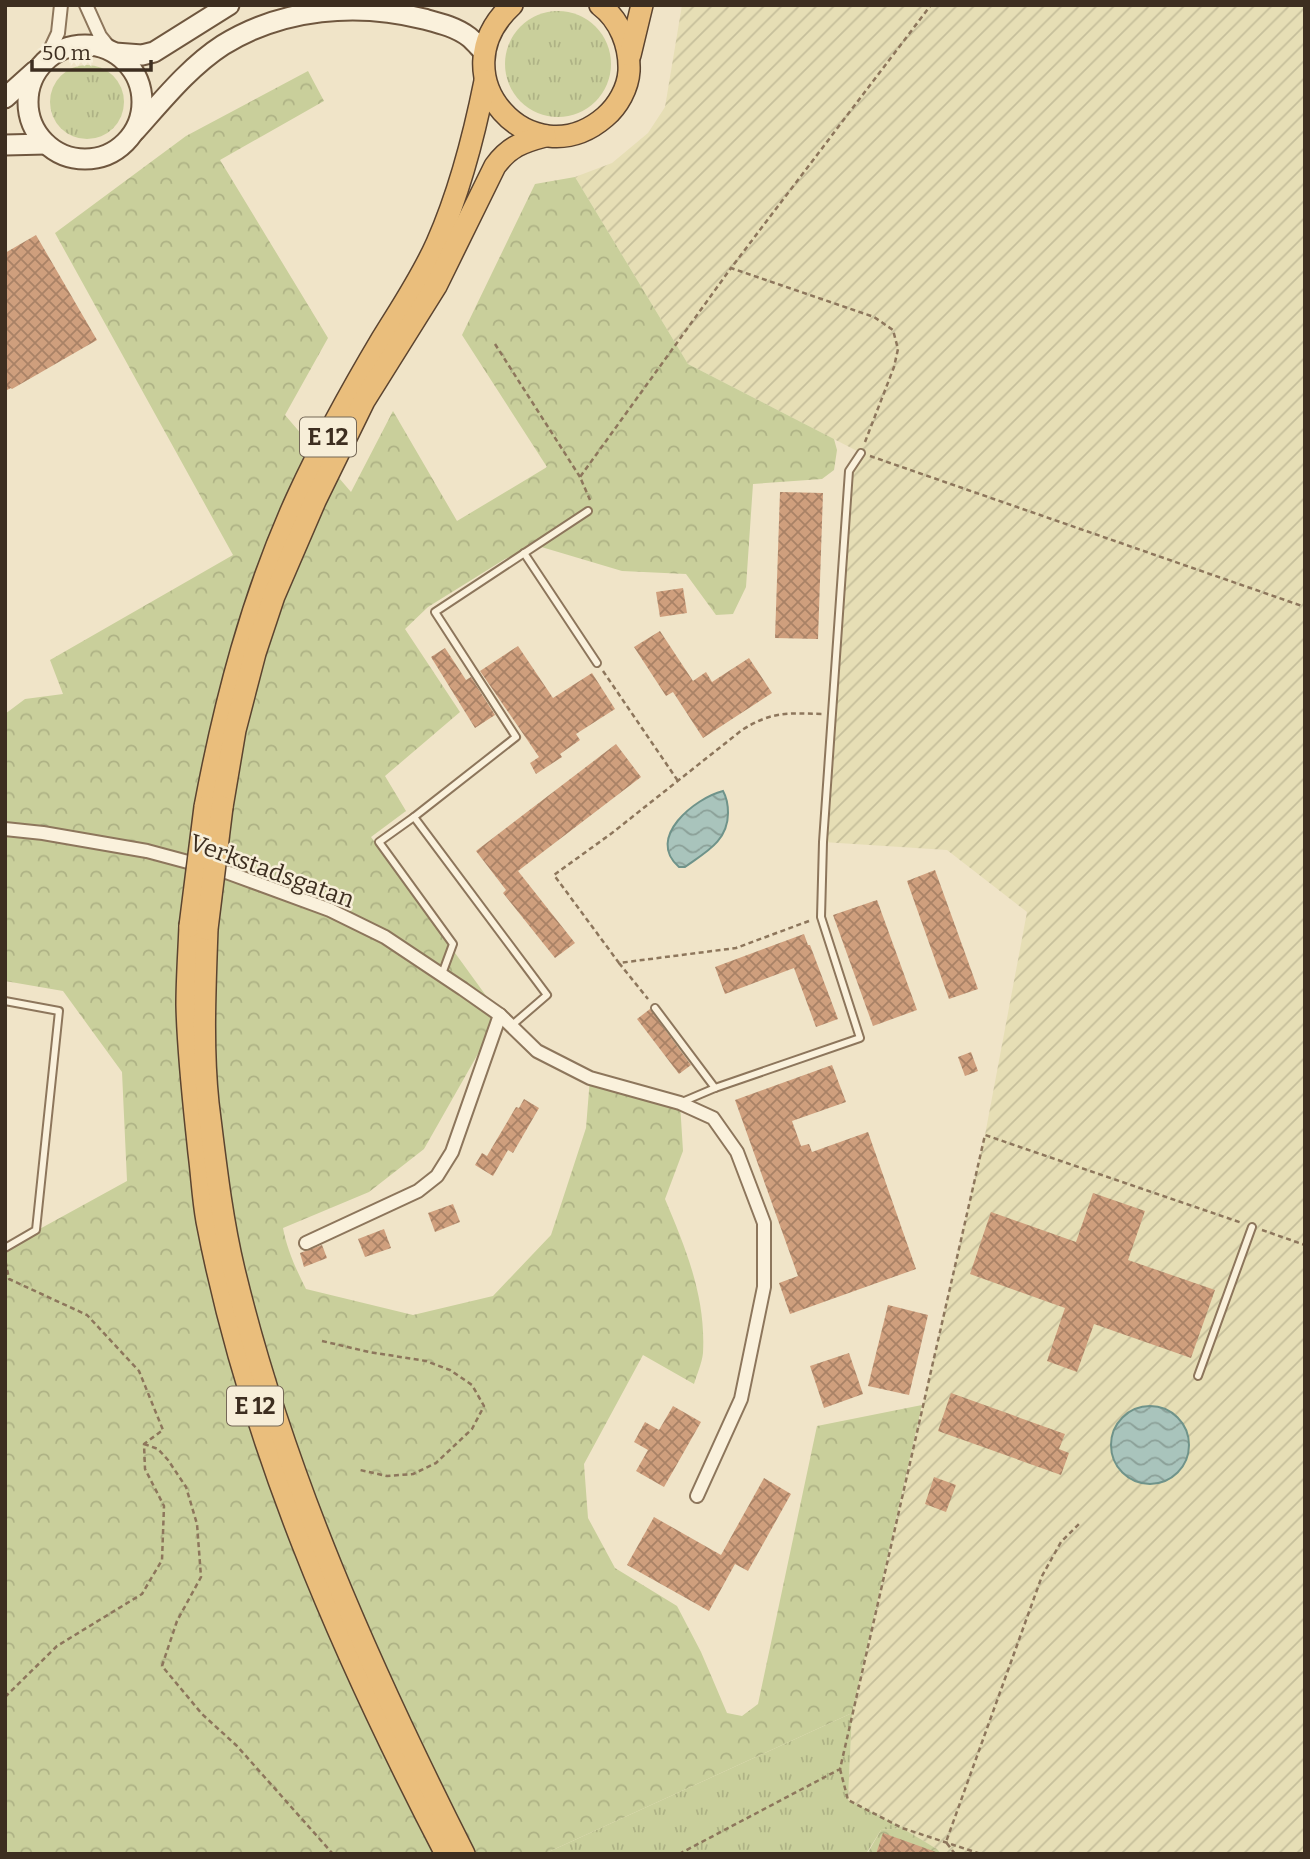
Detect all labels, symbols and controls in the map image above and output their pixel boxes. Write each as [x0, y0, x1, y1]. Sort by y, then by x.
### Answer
scale bar [32, 28, 150, 72]
text: 50 m [42, 40, 91, 66]
road number: E 12 [300, 418, 356, 457]
street label: Verkstadsgatan [186, 828, 358, 914]
road number: E 12 [227, 1386, 283, 1426]

